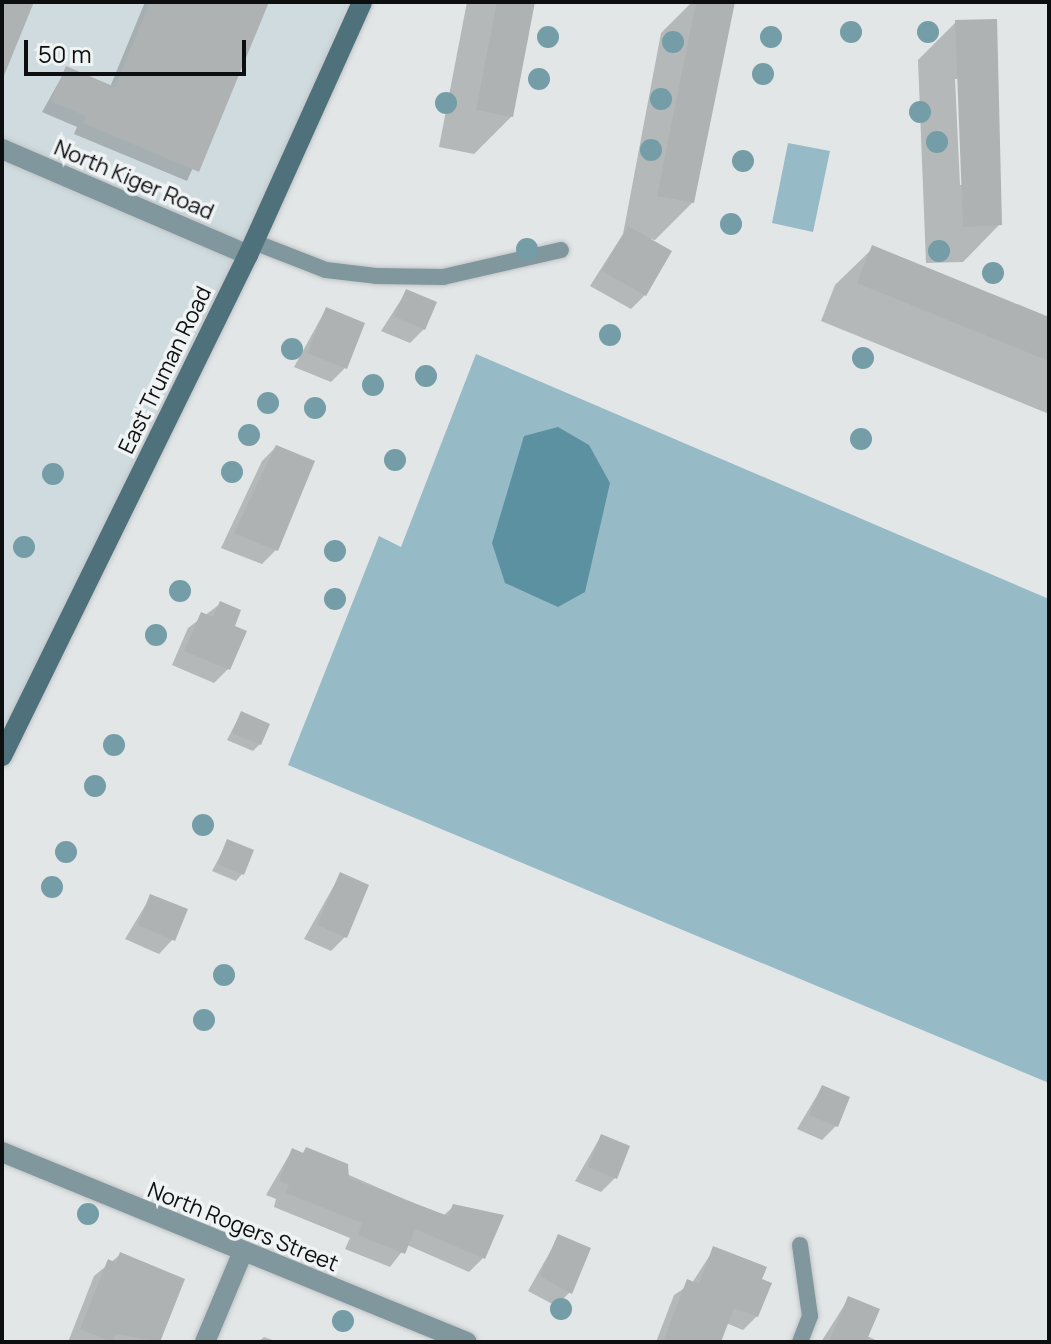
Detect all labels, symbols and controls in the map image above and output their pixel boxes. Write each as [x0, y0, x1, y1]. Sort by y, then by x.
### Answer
scale bar [28, 24, 250, 74]
text: 50 m [38, 37, 92, 70]
street label: North Kiger Road [50, 134, 218, 226]
street label: East Truman Road [113, 282, 217, 458]
street label: North Rogers Street [144, 1177, 342, 1277]

